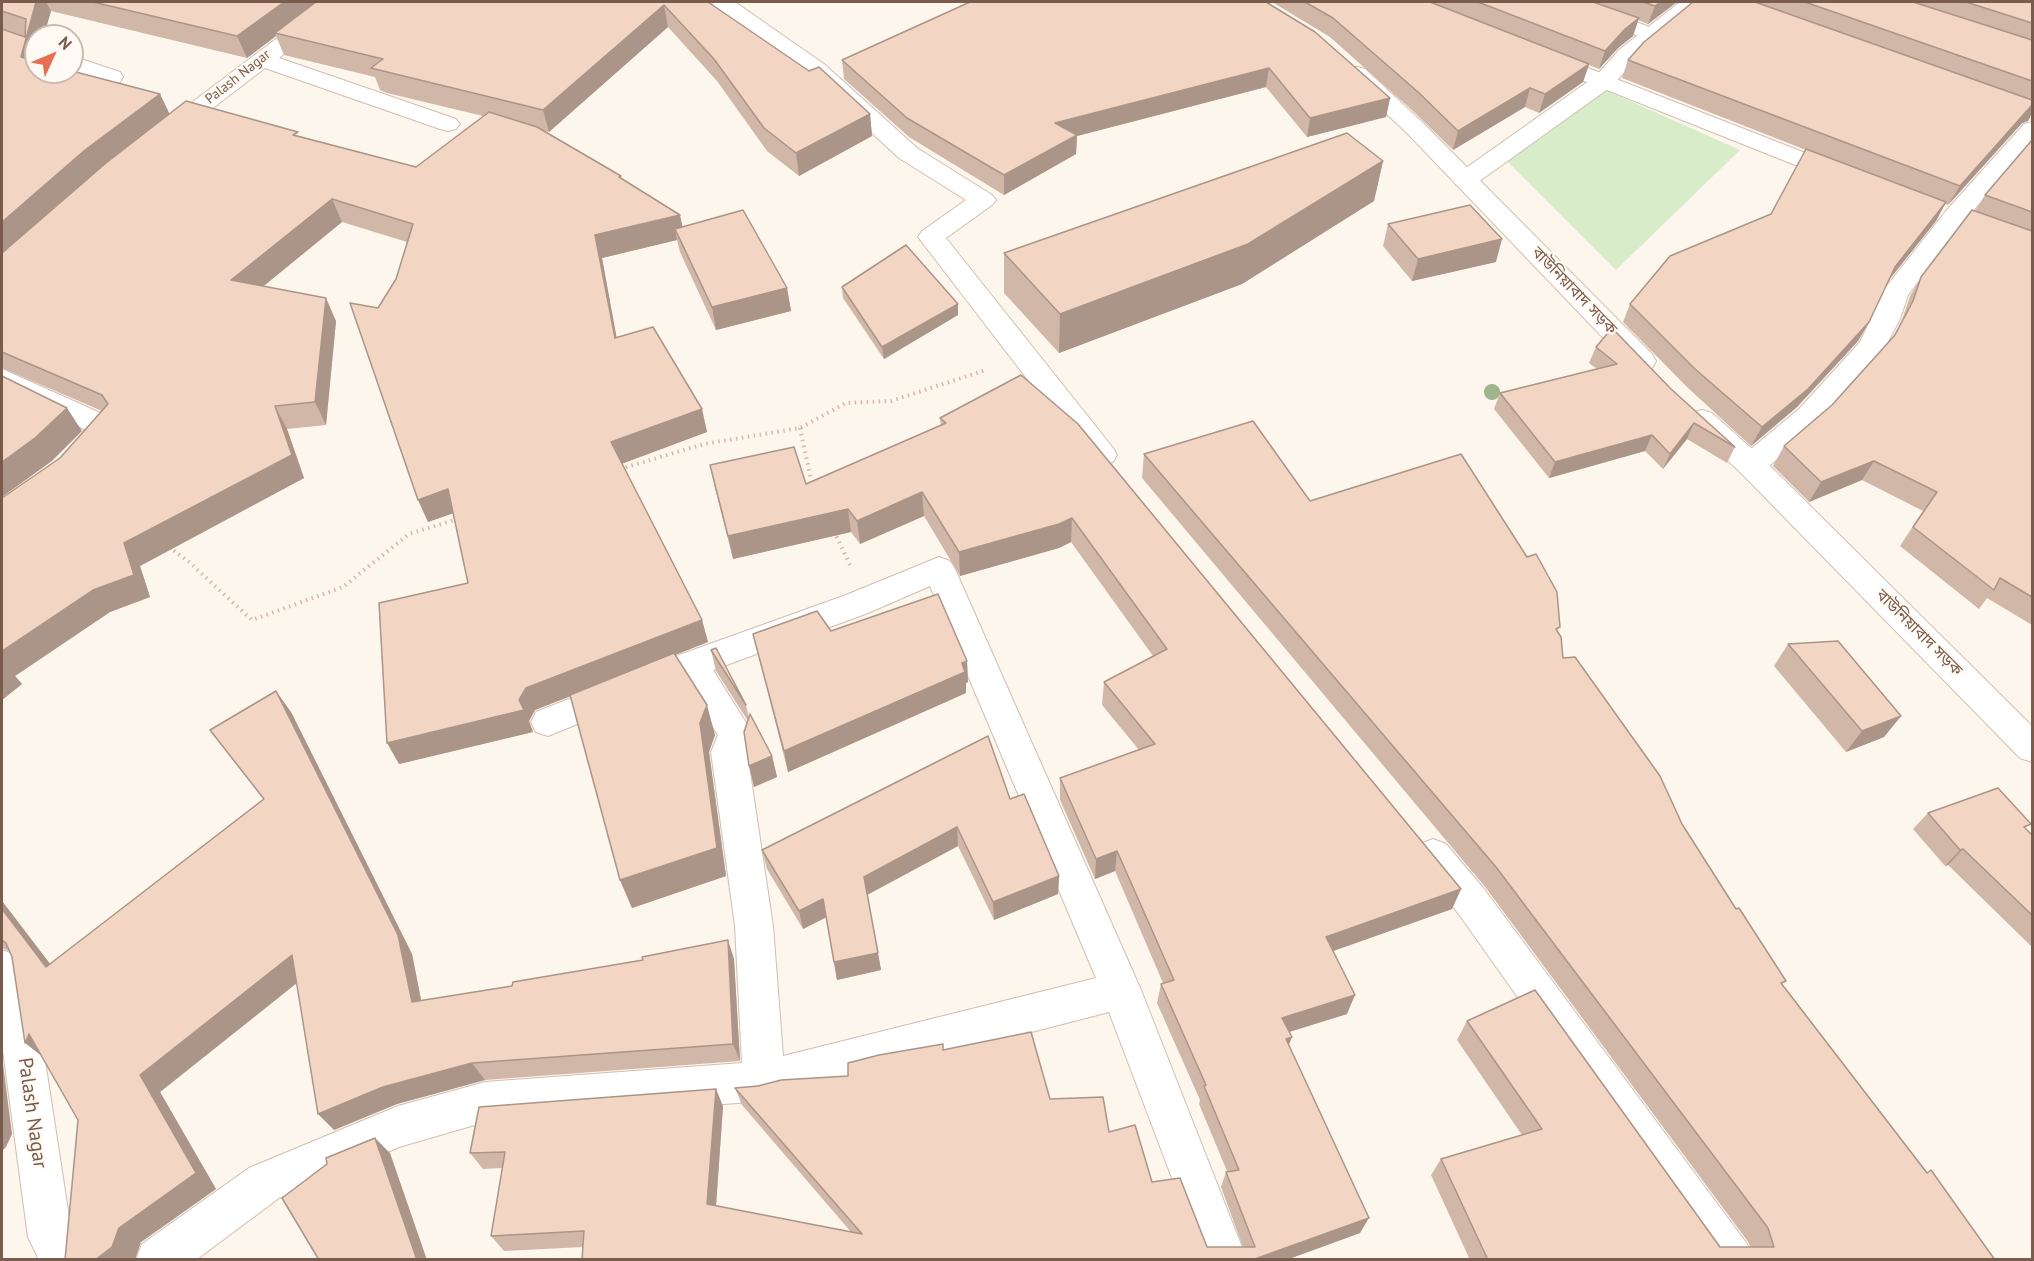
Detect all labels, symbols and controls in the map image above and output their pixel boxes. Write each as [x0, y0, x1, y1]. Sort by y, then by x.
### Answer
north arrow [24, 24, 84, 84]
text: N [55, 32, 76, 54]
street label: Palash Nagar [202, 46, 274, 108]
street label: বাউনিয়াবাদ সড়ক [1527, 243, 1621, 339]
street label: বাউনিয়াবাদ সড়ক [1872, 586, 1966, 680]
street label: Palash Nagar [12, 1056, 52, 1170]

